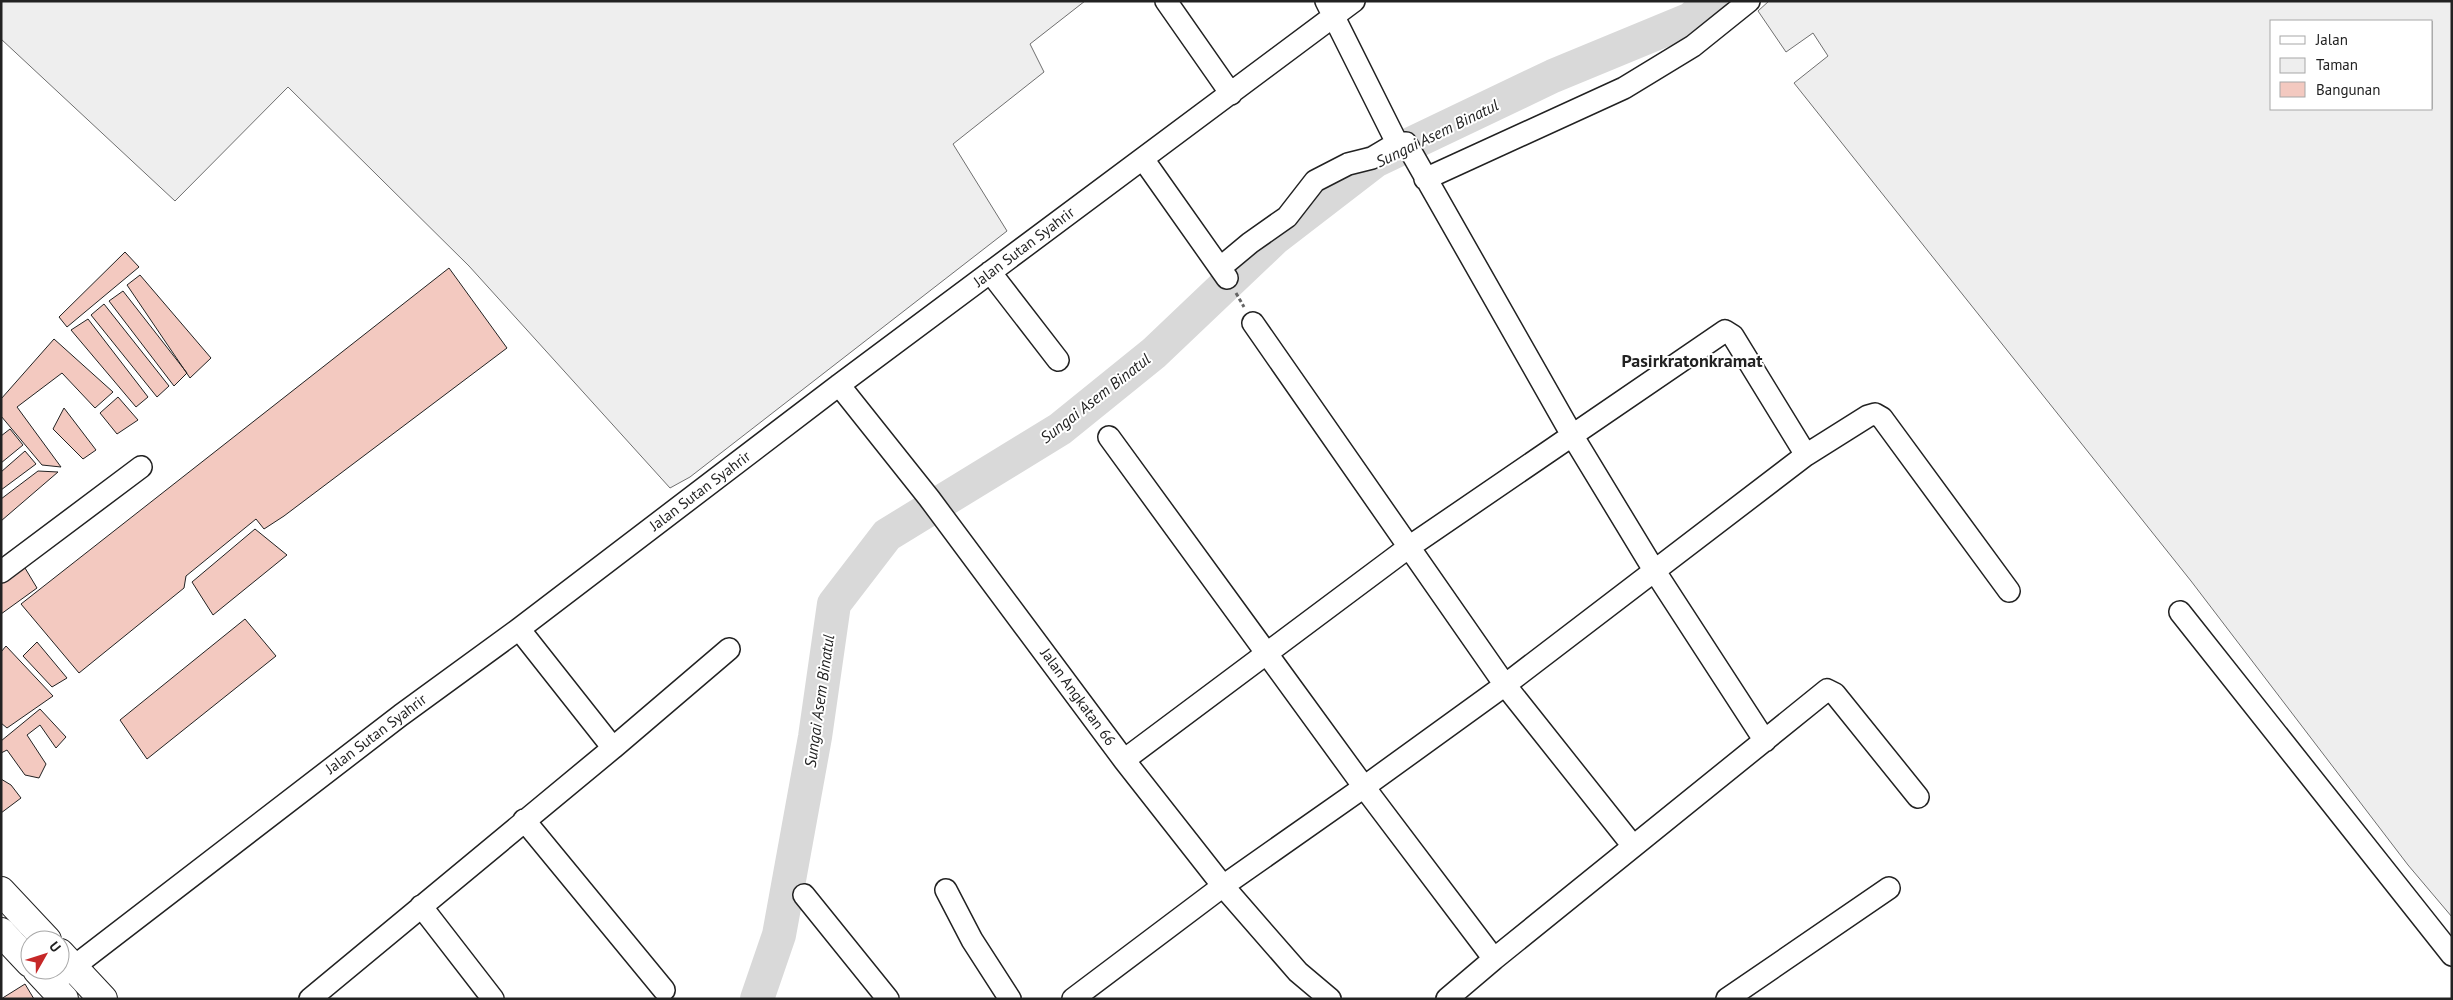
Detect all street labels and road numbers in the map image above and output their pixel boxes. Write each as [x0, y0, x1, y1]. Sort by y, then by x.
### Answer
street label: Jalan Sutan Syahrir [969, 202, 1078, 291]
street label: Jalan Sutan Syahrir [645, 446, 754, 535]
street label: Jalan Angkatan 66 [1036, 643, 1120, 749]
street label: Jalan Sutan Syahrir [321, 689, 430, 778]

